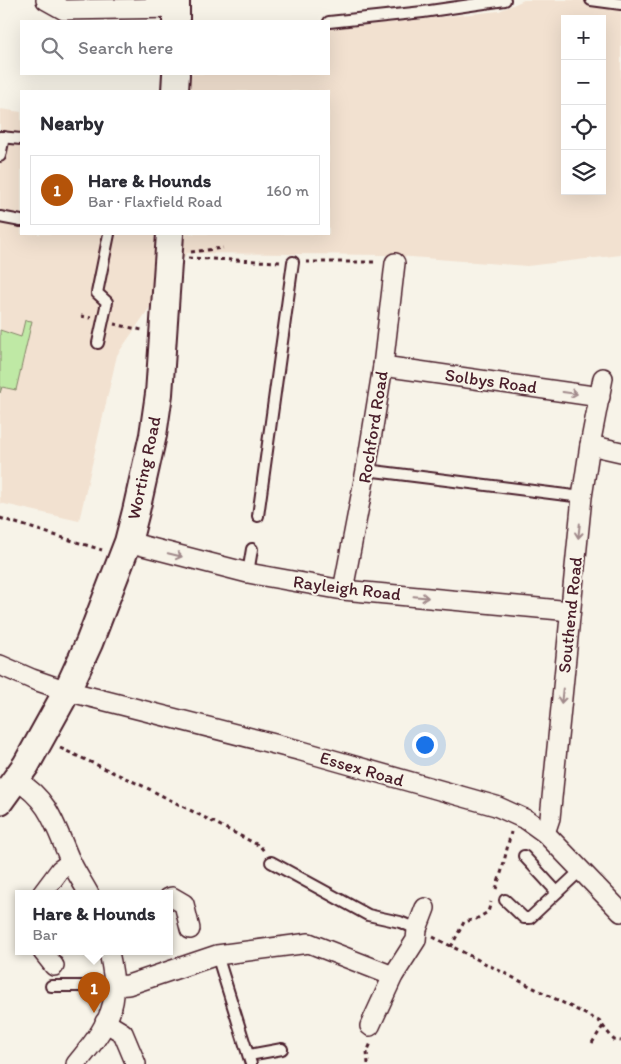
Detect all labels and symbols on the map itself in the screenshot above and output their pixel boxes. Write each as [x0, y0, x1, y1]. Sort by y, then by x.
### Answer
street label: Solbys Road [444, 364, 539, 398]
street label: Rochford Road [353, 369, 393, 485]
one-way arrow [562, 388, 578, 398]
street label: Worting Road [122, 414, 166, 522]
one-way arrow [574, 523, 584, 539]
one-way arrow [167, 551, 183, 560]
street label: Southend Road [553, 556, 587, 674]
street label: Rayleigh Road [292, 570, 402, 606]
one-way arrow [413, 592, 429, 602]
one-way arrow [557, 688, 567, 704]
your location [412, 732, 438, 758]
street label: Essex Road [317, 746, 407, 792]
pin: 1 [78, 972, 110, 1013]

